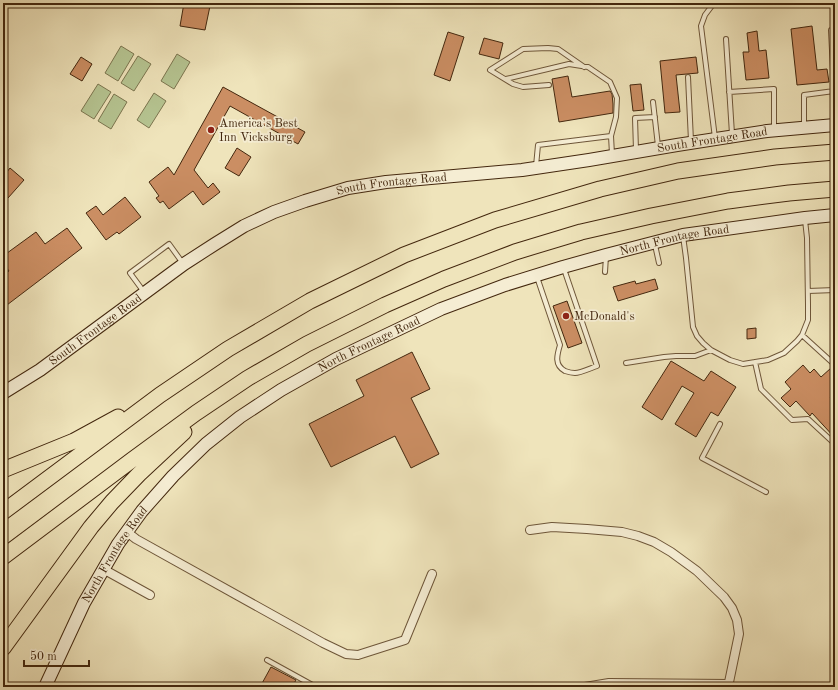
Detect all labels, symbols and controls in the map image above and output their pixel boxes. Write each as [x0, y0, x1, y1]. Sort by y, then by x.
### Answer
place label: America’s Best Inn Vicksburg [219, 118, 298, 144]
marker: America’s Best Inn Vicksburg [206, 125, 216, 135]
street label: South Frontage Road [656, 126, 769, 155]
street label: South Frontage Road [335, 172, 447, 198]
street label: North Frontage Road [618, 224, 730, 258]
street label: South Frontage Road [47, 292, 144, 368]
marker: McDonald's [561, 311, 571, 321]
place label: McDonald's [574, 311, 635, 323]
street label: North Frontage Road [316, 315, 422, 375]
street label: North Frontage Road [80, 504, 150, 605]
scale bar [24, 642, 89, 668]
text: 50 m [30, 650, 57, 663]

